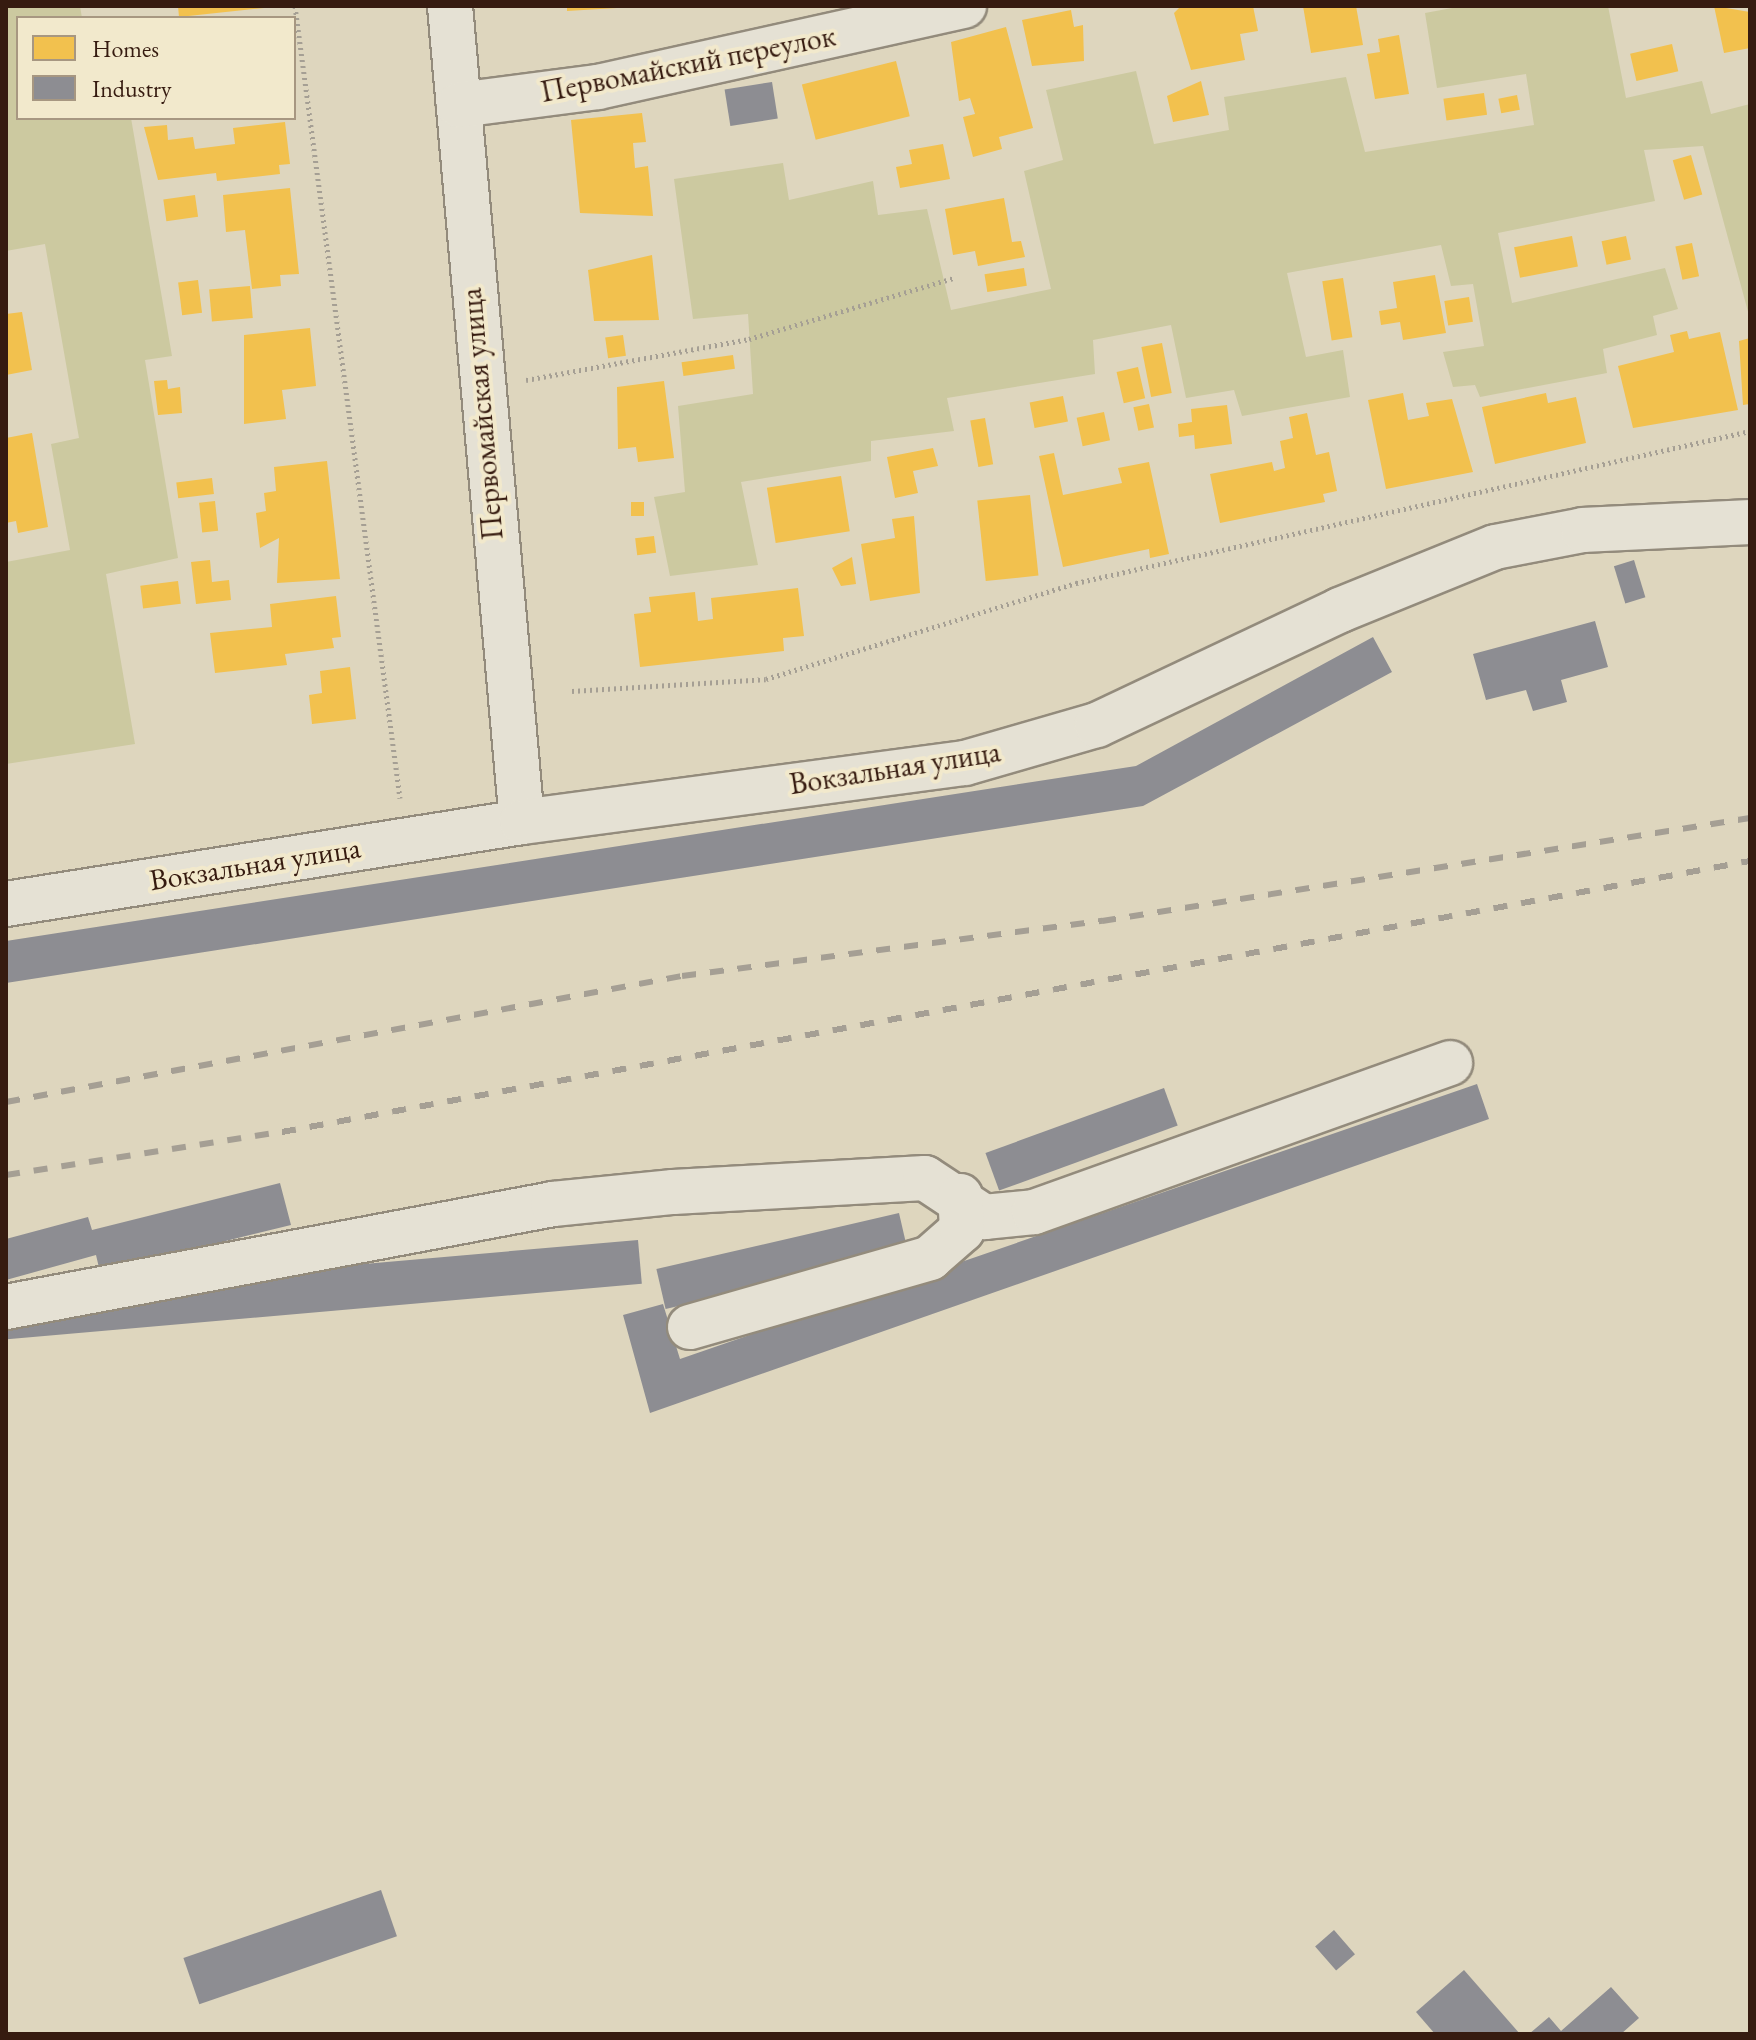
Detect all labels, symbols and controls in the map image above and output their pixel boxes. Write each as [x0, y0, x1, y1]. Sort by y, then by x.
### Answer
legend [16, 16, 296, 120]
street label: Первомайский переулок [537, 18, 839, 110]
text: Homes [92, 33, 159, 64]
text: Industry [92, 73, 171, 104]
street label: Первомайская улица [453, 286, 511, 542]
street label: Вокзальная улица [787, 734, 1003, 802]
street label: Вокзальная улица [147, 830, 363, 898]

